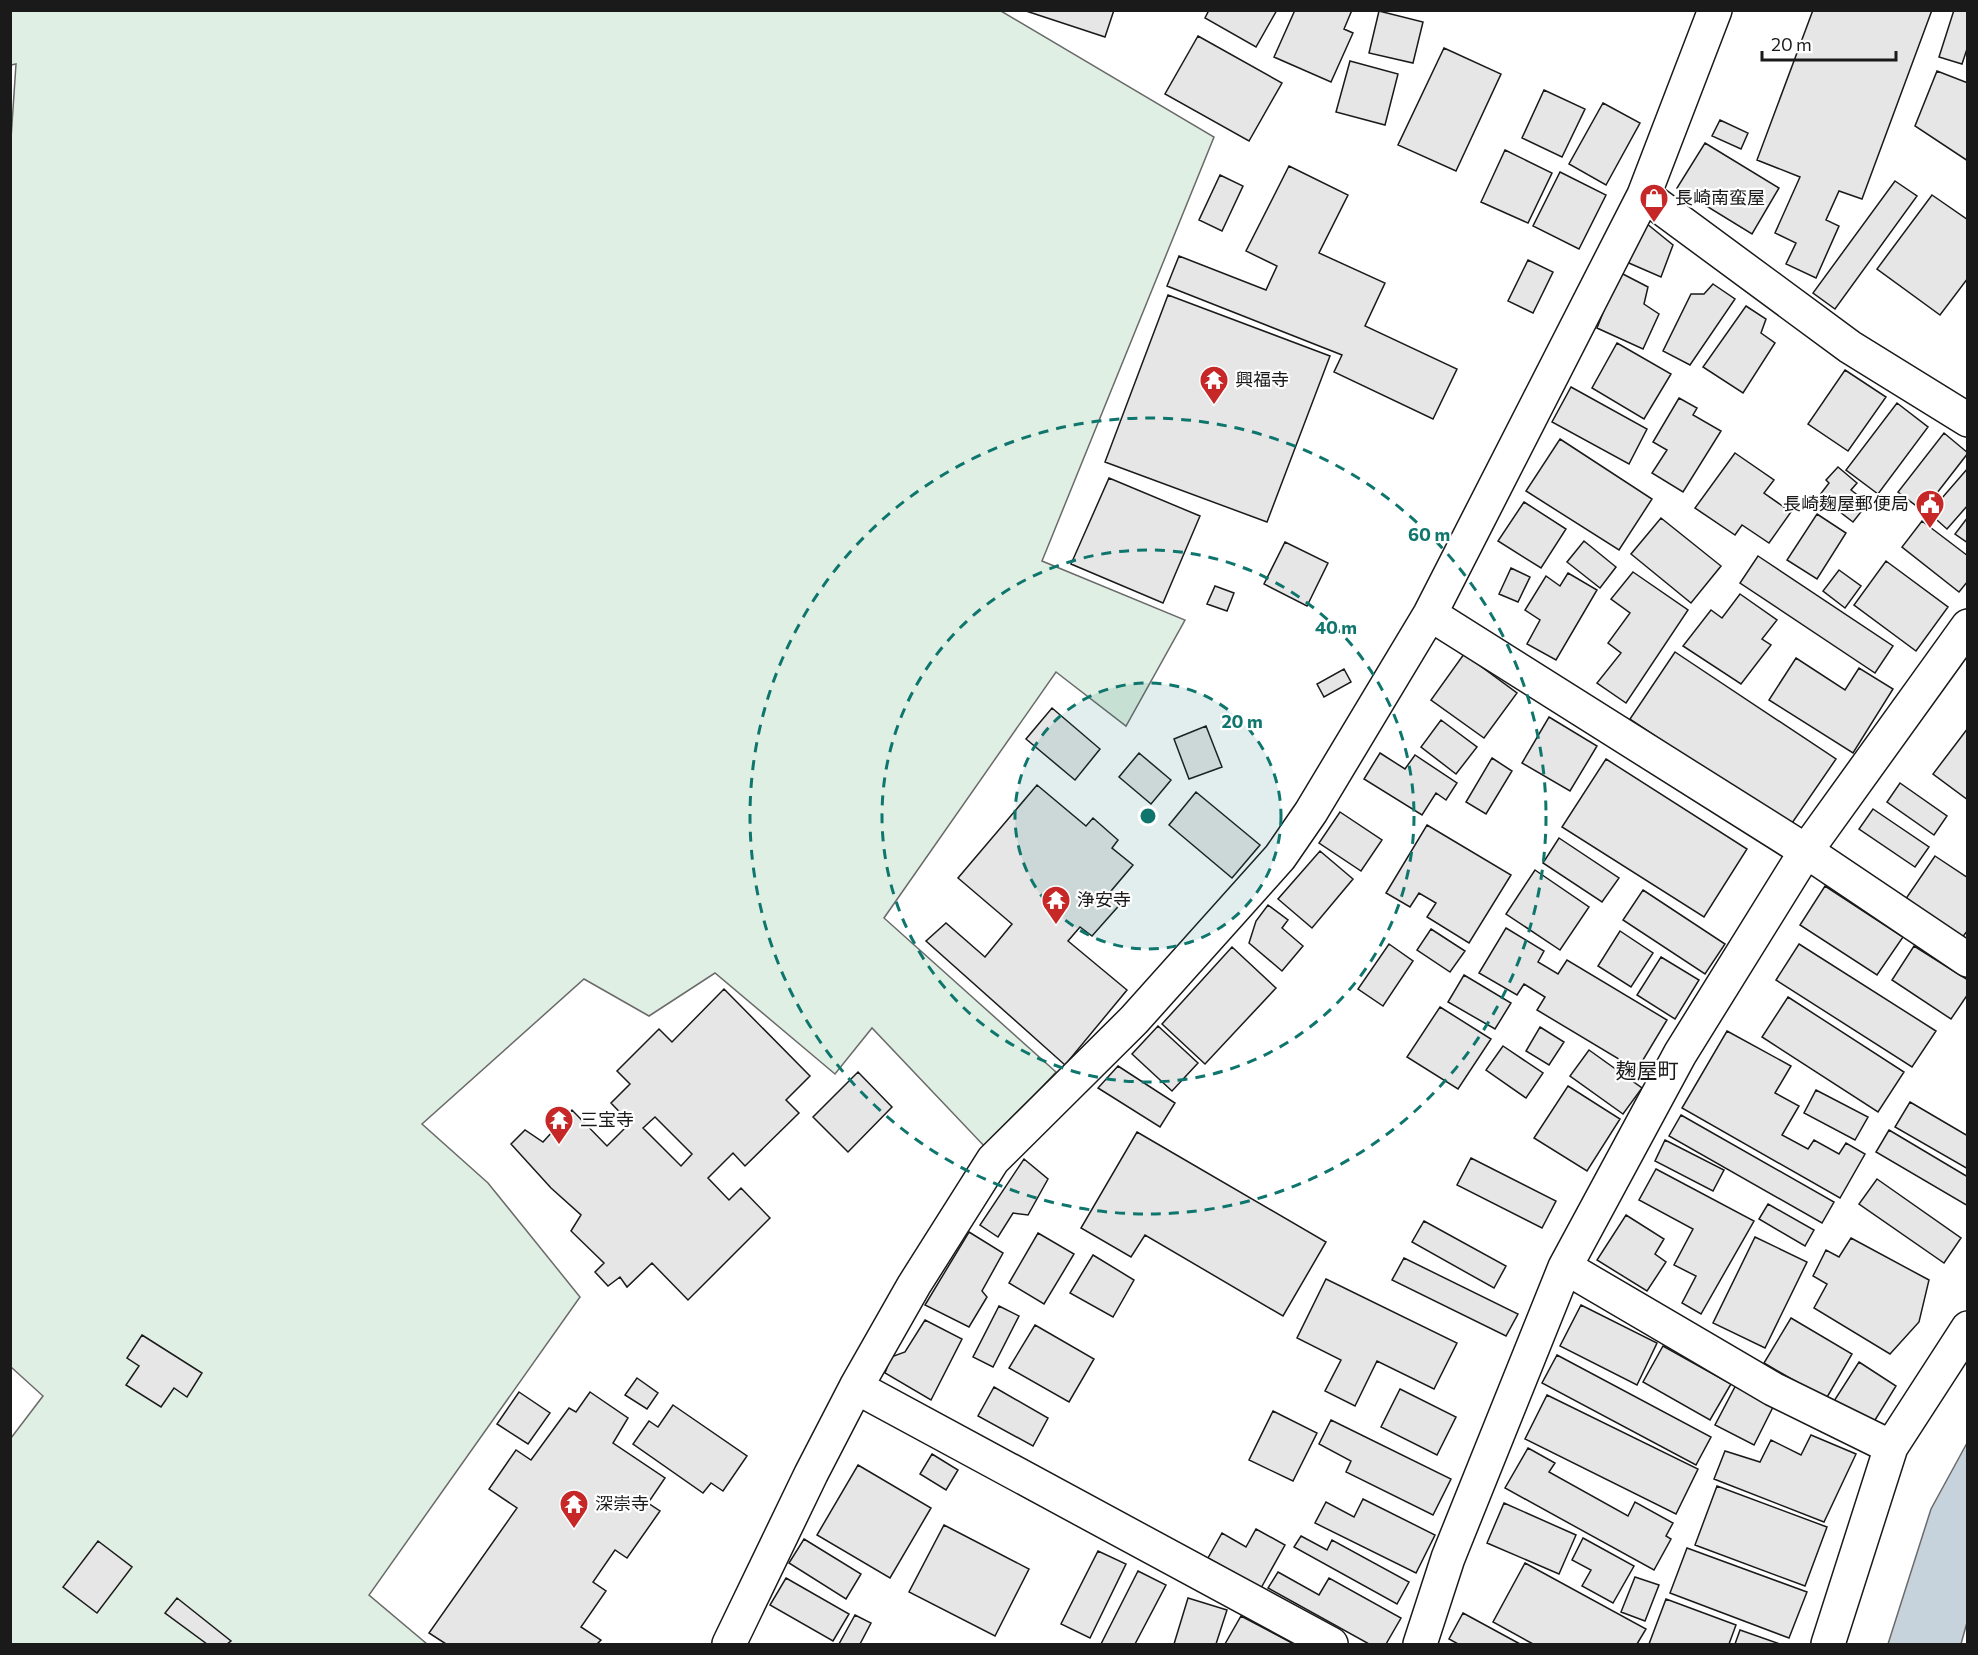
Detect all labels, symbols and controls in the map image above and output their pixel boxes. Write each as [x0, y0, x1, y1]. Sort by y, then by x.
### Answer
scale bar [1762, 24, 1896, 62]
text: 20 m [1771, 33, 1812, 55]
shop icon: 長崎南蛮屋 [1638, 182, 1670, 224]
place label: 長崎南蛮屋 [1675, 186, 1765, 208]
temple icon: 興福寺 [1198, 364, 1230, 406]
place label: 興福寺 [1235, 368, 1289, 390]
public building icon: 長崎麹屋郵便局 [1914, 488, 1946, 530]
place label: 長崎麹屋郵便局 [1783, 492, 1909, 514]
text: 60 m [1408, 523, 1450, 545]
text: 40 m [1315, 616, 1357, 638]
text: 20 m [1221, 710, 1263, 732]
centre of rings [1138, 806, 1158, 826]
temple icon: 浄安寺 [1040, 884, 1072, 926]
place label: 浄安寺 [1077, 888, 1131, 910]
district label: 麹屋町 [1616, 1057, 1679, 1082]
temple icon: 三宝寺 [543, 1104, 575, 1146]
place label: 三宝寺 [580, 1108, 634, 1130]
temple icon: 深崇寺 [558, 1488, 590, 1530]
place label: 深崇寺 [595, 1492, 649, 1514]

